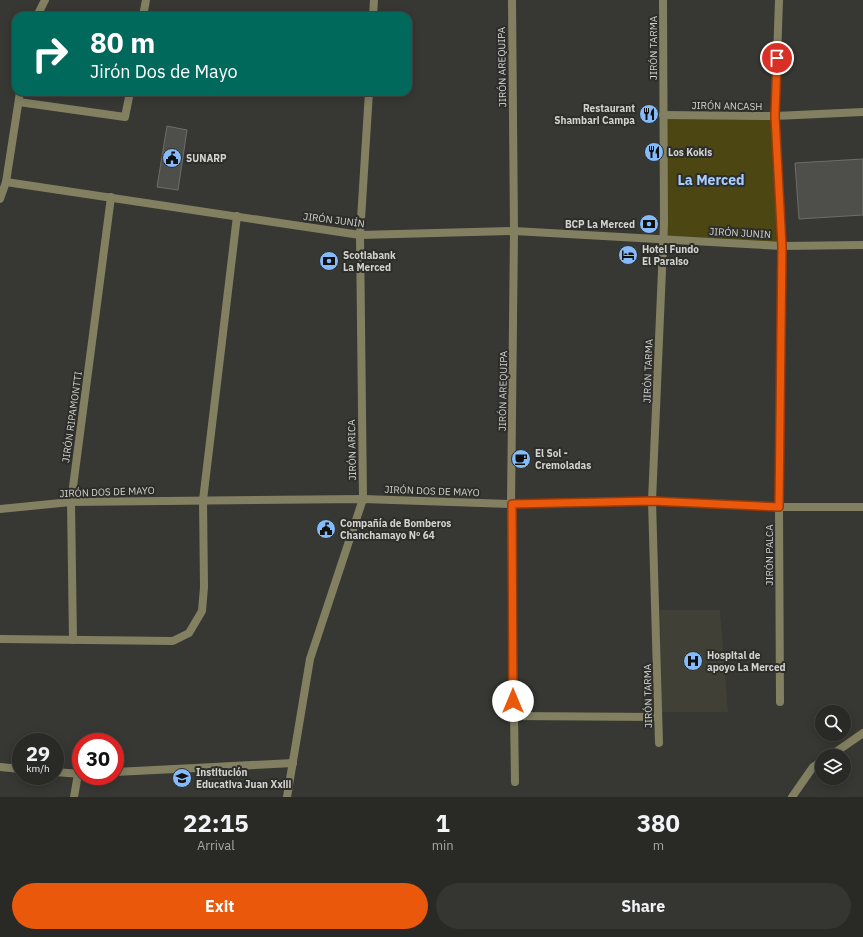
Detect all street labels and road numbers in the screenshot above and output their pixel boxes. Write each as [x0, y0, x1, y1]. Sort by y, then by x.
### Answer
street label: JIRÓN TARMA [647, 15, 660, 80]
street label: JIRÓN AREQUIPA [495, 26, 509, 107]
street label: JIRÓN ANCASH [691, 99, 763, 113]
street label: JIRÓN JUNÍN [302, 210, 366, 230]
street label: JIRÓN JUNIN [709, 225, 771, 241]
street label: JIRÓN TARMA [640, 338, 656, 403]
street label: JIRÓN AREQUIPA [496, 350, 510, 431]
street label: JIRÓN RIPAMONTTI [59, 370, 85, 464]
street label: JIRÓN ARICA [345, 419, 359, 481]
street label: JIRÓN DOS DE MAYO [384, 483, 480, 499]
street label: JIRÓN DOS DE MAYO [59, 484, 155, 500]
street label: JIRÓN PALCA [763, 524, 776, 586]
street label: JIRÓN TARMA [641, 663, 655, 728]

